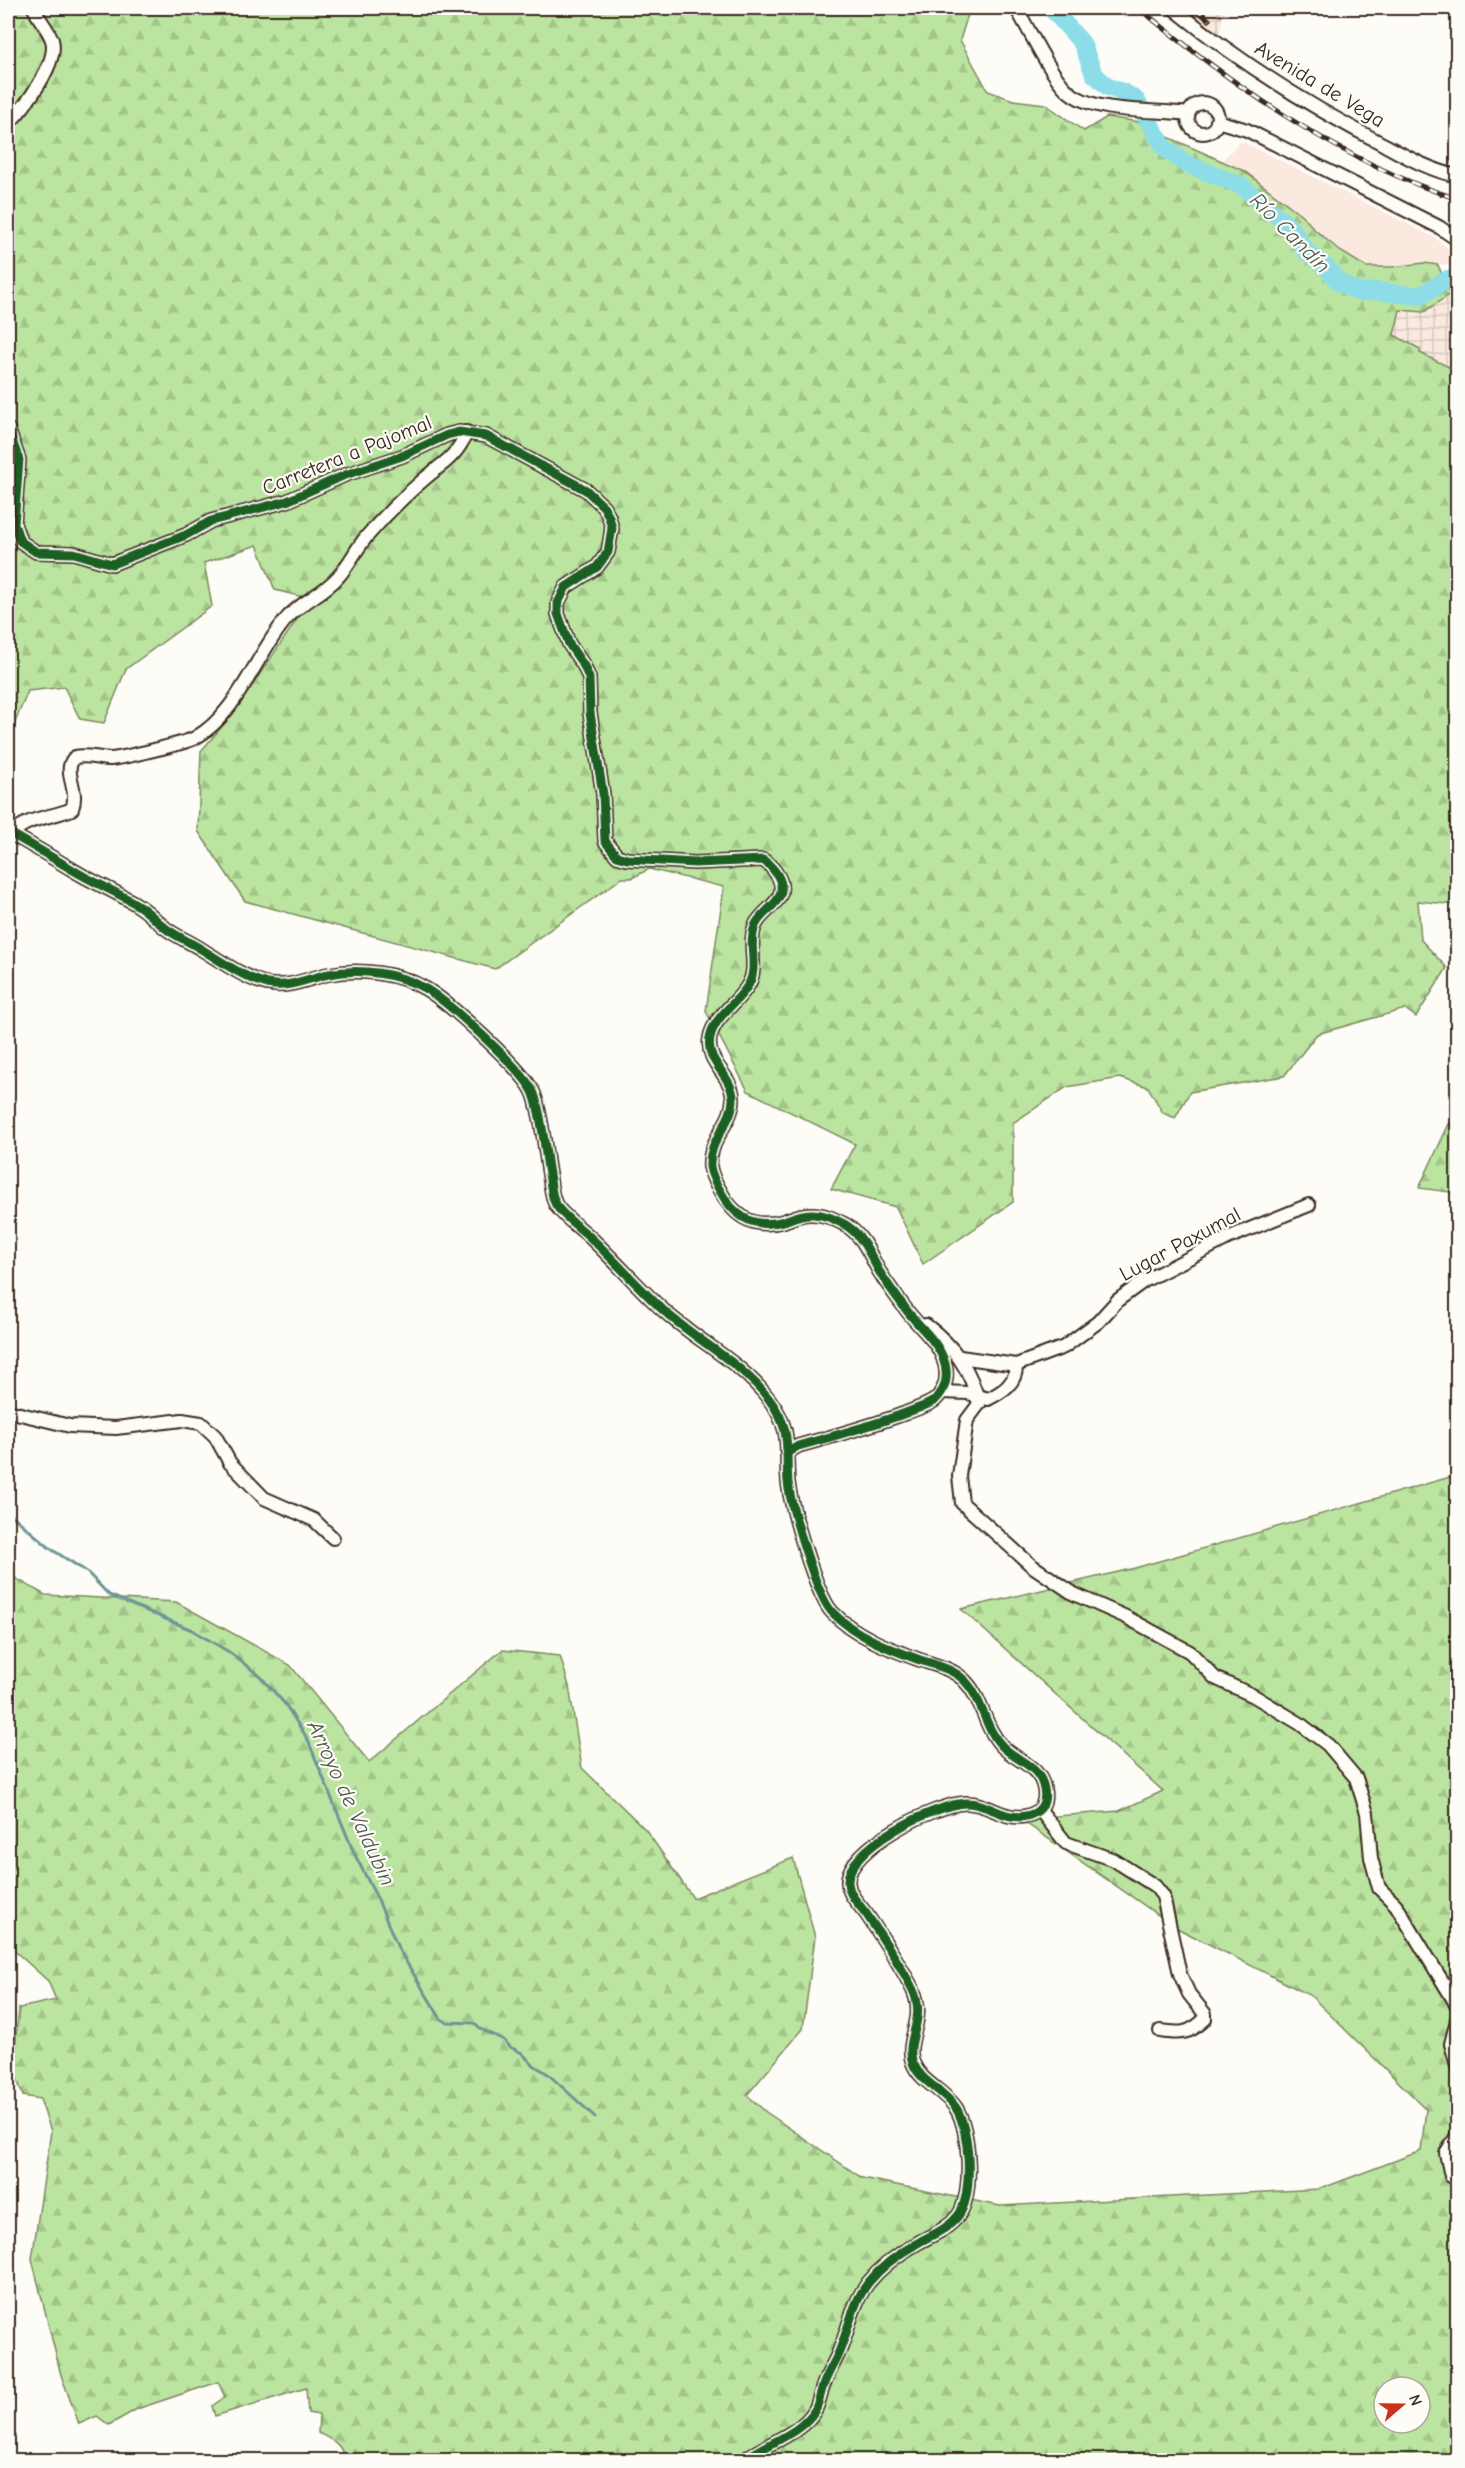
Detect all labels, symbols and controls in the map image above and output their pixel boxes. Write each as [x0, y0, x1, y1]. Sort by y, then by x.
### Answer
street label: Avenida de Vega [1251, 36, 1389, 132]
water label: Río Candín [1244, 187, 1336, 279]
street label: Carretera a Pajomal [259, 410, 435, 500]
street label: Lugar Paxumal [1115, 1202, 1245, 1286]
water label: Arroyo de Valdubin [301, 1715, 401, 1890]
north arrow [1372, 2375, 1432, 2435]
text: N [1405, 2392, 1425, 2408]

